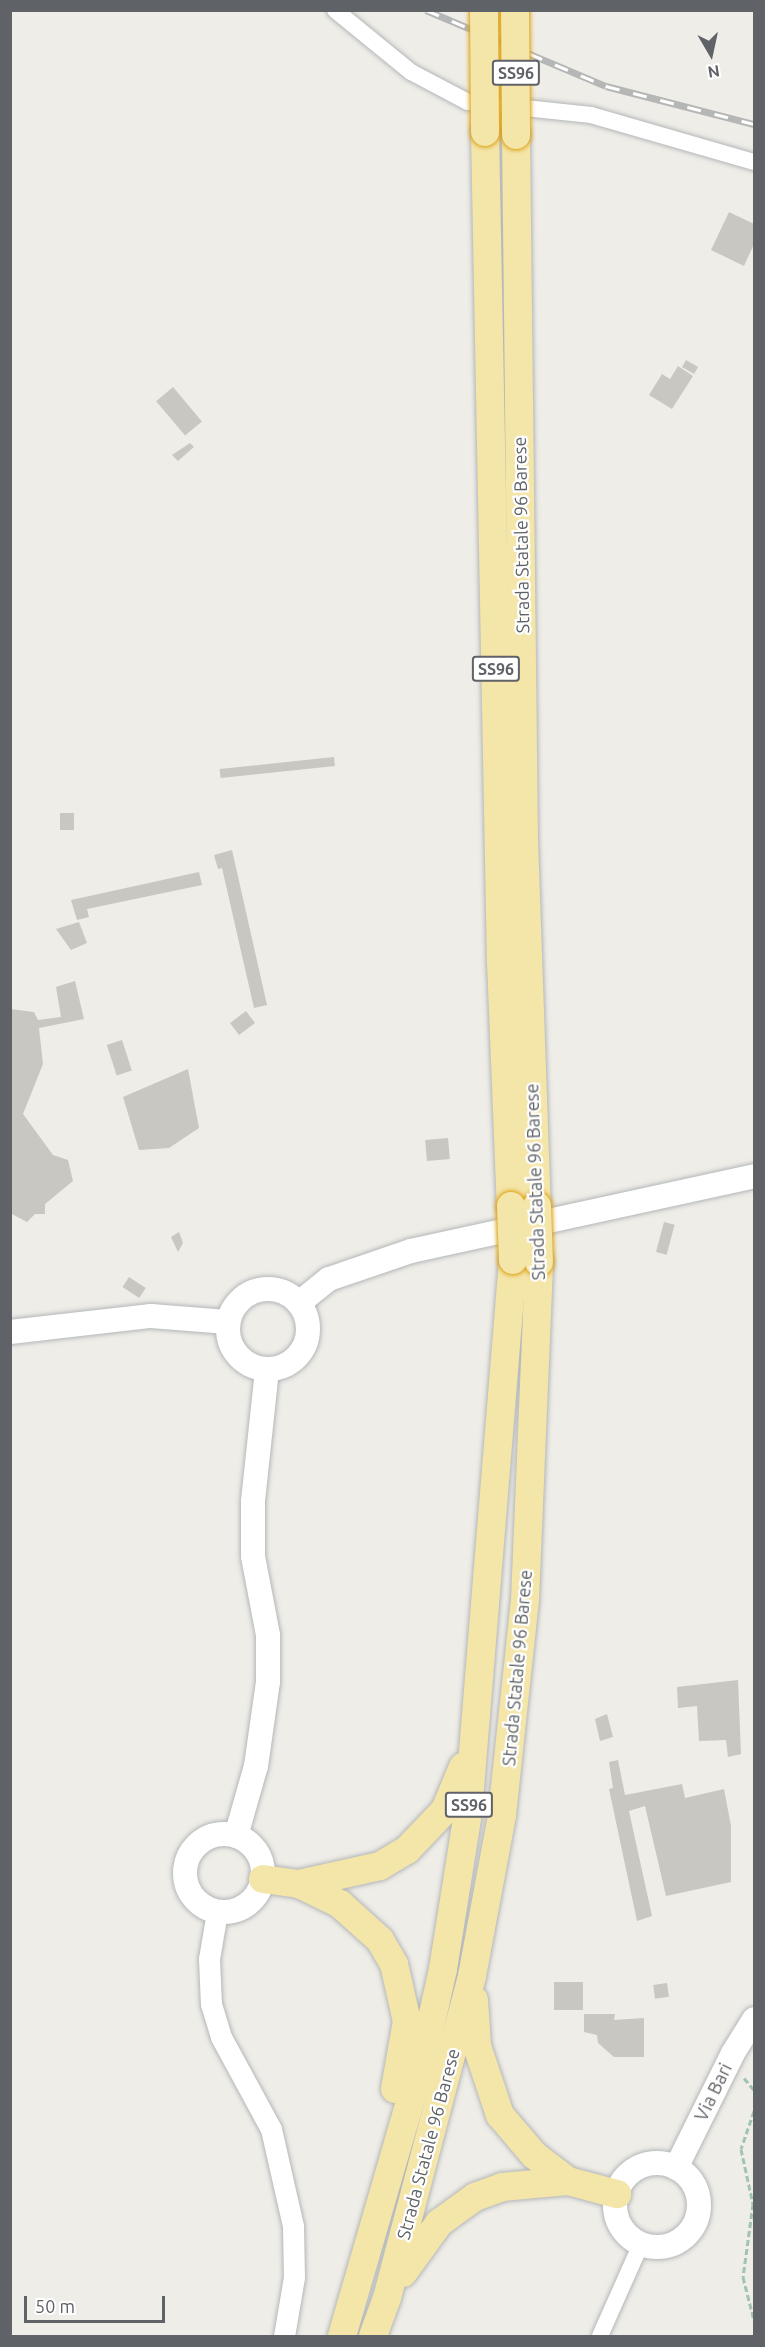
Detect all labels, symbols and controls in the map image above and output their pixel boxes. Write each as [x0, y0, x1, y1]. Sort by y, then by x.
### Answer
north arrow [681, 24, 741, 84]
road number: SS96 [490, 60, 542, 86]
text: N [707, 62, 721, 82]
street label: Strada Statale 96 Barese [508, 436, 534, 634]
road number: SS96 [470, 656, 522, 682]
street label: Strada Statale 96 Barese [521, 1083, 549, 1281]
street label: Strada Statale 96 Barese [498, 1569, 536, 1767]
road number: SS96 [444, 1792, 494, 1818]
street label: Strada Statale 96 Barese [392, 2046, 464, 2242]
street label: Via Bari [690, 2060, 736, 2124]
scale bar [27, 2284, 168, 2322]
text: 50 m [35, 2296, 75, 2316]

